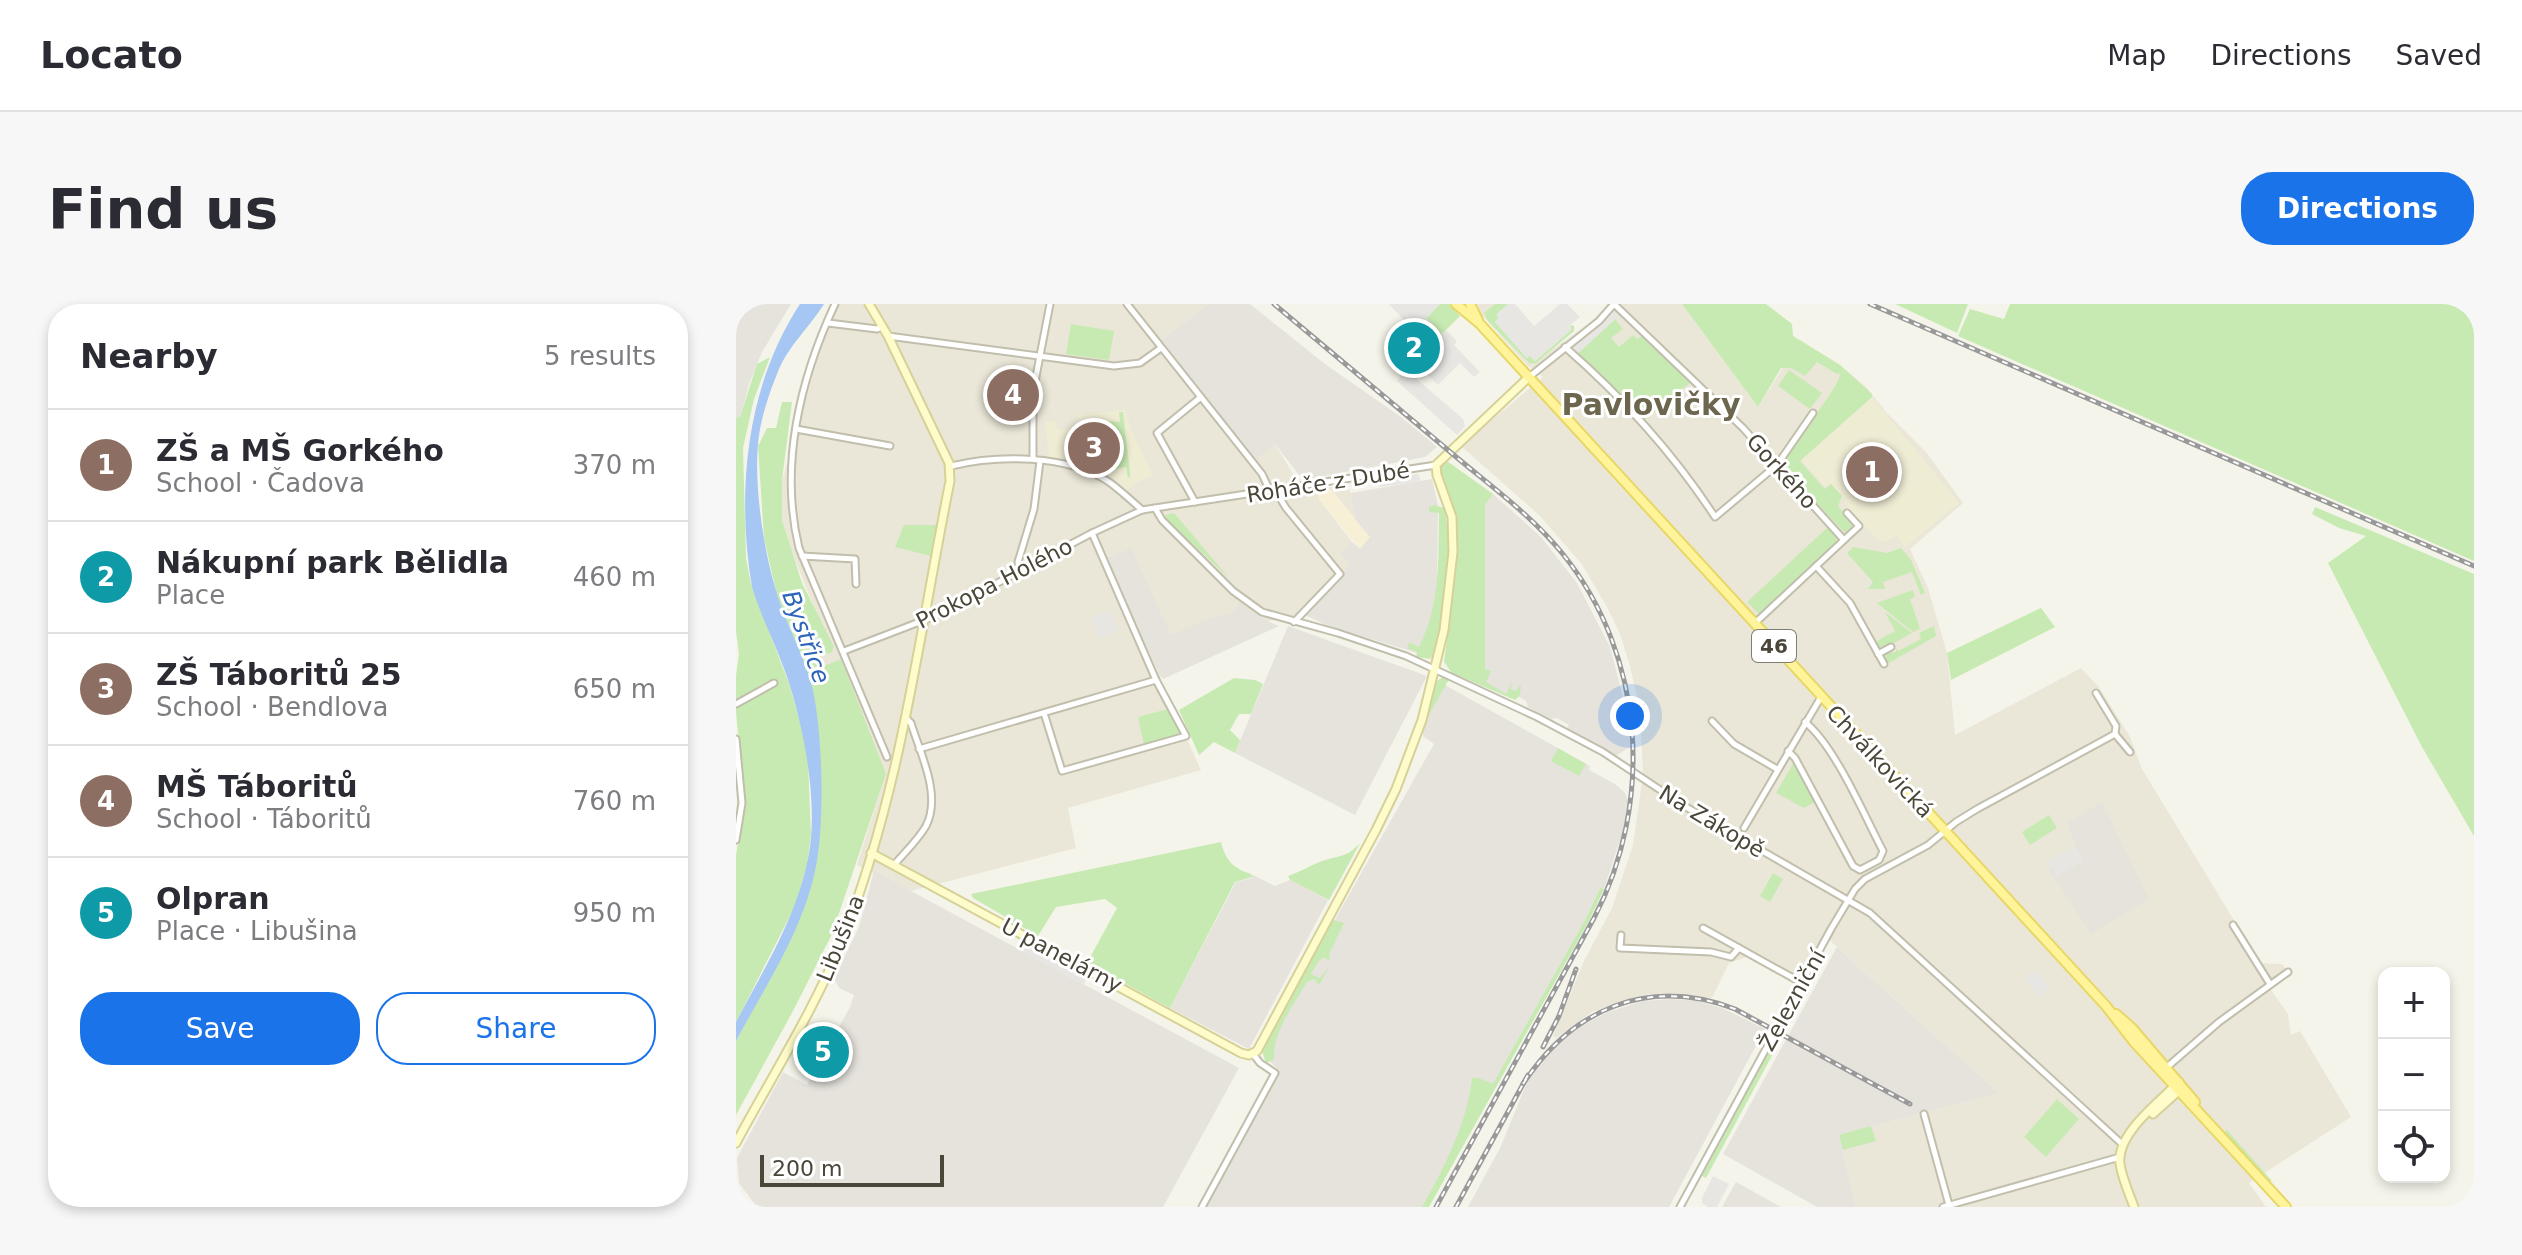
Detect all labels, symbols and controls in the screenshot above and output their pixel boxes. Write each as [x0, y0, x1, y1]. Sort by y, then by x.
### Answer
text: Locato [40, 33, 183, 77]
text: Map [2107, 39, 2166, 72]
text: Directions [2210, 39, 2351, 72]
text: Saved [2395, 39, 2482, 72]
button: Directions [2241, 172, 2474, 245]
text: Find us [48, 176, 278, 241]
pin: 2 [1388, 318, 1440, 378]
text: Nearby [80, 336, 218, 376]
text: 5 results [544, 341, 656, 371]
pin: 4 [987, 365, 1039, 425]
district label: Pavlovičky [1561, 387, 1741, 422]
pin: 3 [1068, 418, 1120, 478]
street label: Gorkého [1741, 429, 1822, 514]
text: ZŠ a MŠ Gorkého [156, 433, 444, 468]
pin: 1 [1846, 442, 1898, 502]
text: 1 [97, 450, 115, 480]
text: 370 m [573, 450, 656, 480]
street label: Roháče z Dubé [1245, 457, 1411, 508]
text: School · Čadova [156, 468, 365, 498]
street label: Prokopa Holého [912, 533, 1076, 634]
text: Nákupní park Bělidla [156, 545, 509, 580]
text: 2 [97, 562, 115, 592]
text: 460 m [573, 562, 656, 592]
text: Place [156, 580, 225, 610]
water label: Bystřice [776, 587, 836, 687]
road number: 46 [1752, 630, 1796, 662]
text: ZŠ Táboritů 25 [156, 657, 402, 692]
text: 3 [97, 674, 115, 704]
text: 650 m [573, 674, 656, 704]
text: School · Bendlova [156, 692, 388, 722]
your location [1610, 696, 1650, 736]
street label: Chválkovická [1821, 700, 1938, 823]
text: MŠ Táboritů [156, 769, 358, 804]
street label: Na Zákopě [1655, 780, 1769, 863]
text: 4 [97, 786, 115, 816]
text: 760 m [573, 786, 656, 816]
text: School · Táboritů [156, 804, 372, 834]
text: Olpran [156, 881, 270, 916]
street label: Libušina [812, 891, 869, 985]
text: 5 [97, 898, 115, 928]
text: 950 m [573, 898, 656, 928]
street label: U panelárny [997, 913, 1126, 998]
text: Place · Libušina [156, 916, 358, 946]
street label: Železniční [1754, 944, 1831, 1055]
map controls [2378, 967, 2450, 1183]
button: + [2378, 967, 2450, 1039]
button: Save [80, 992, 360, 1065]
button: Share [376, 992, 656, 1065]
pin: 5 [797, 1022, 849, 1082]
button: − [2378, 1039, 2450, 1111]
button: locate [2378, 1111, 2450, 1183]
scale bar [760, 1151, 944, 1187]
text: 200 m [772, 1156, 842, 1181]

